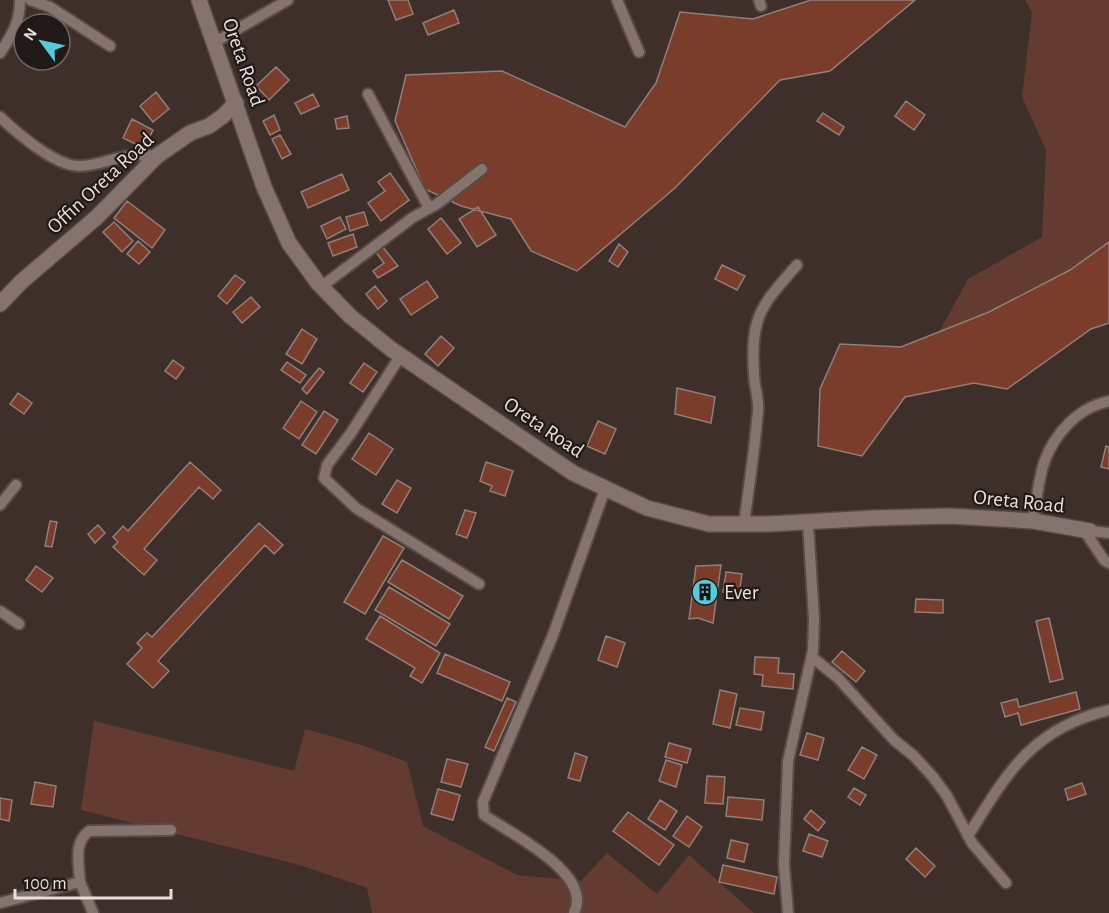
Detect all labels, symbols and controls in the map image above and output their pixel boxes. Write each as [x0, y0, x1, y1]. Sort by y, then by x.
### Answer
north arrow [12, 12, 72, 72]
street label: Oreta Road [219, 16, 268, 109]
text: N [21, 25, 40, 43]
street label: Offin Oreta Road [43, 129, 158, 238]
street label: Oreta Road [500, 393, 588, 462]
street label: Oreta Road [972, 486, 1066, 517]
building icon: Ever [690, 577, 720, 607]
place label: Ever [724, 582, 759, 603]
scale bar [15, 862, 171, 900]
text: 100 m [24, 875, 67, 893]

